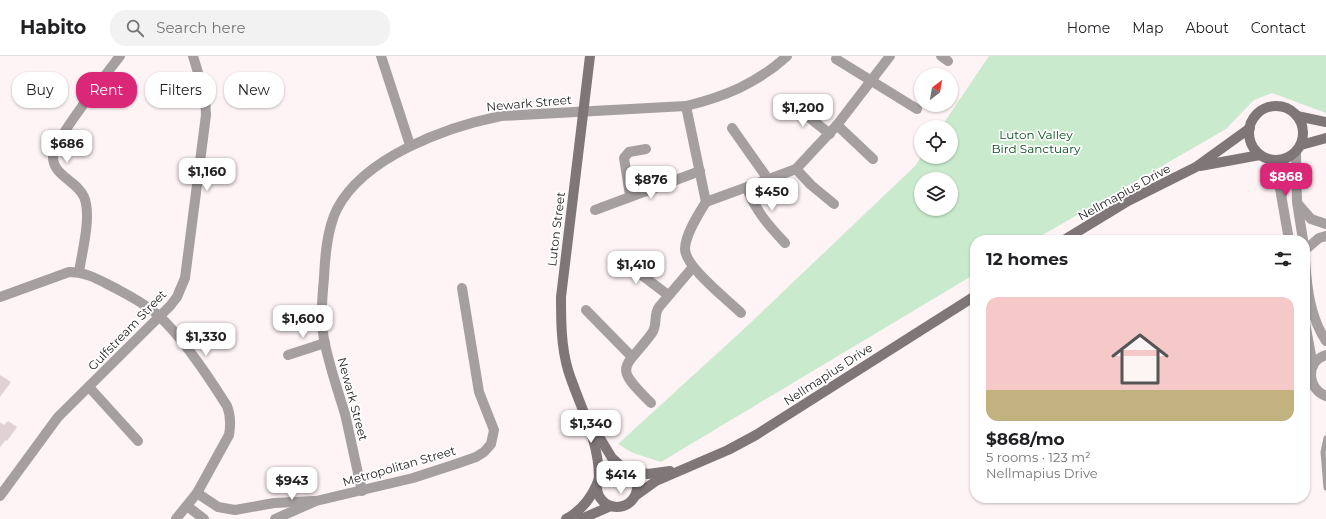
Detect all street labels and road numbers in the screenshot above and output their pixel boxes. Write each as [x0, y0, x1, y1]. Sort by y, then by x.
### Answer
street label: Newark Street [486, 92, 572, 114]
street label: Nellmapius Drive [1075, 160, 1173, 224]
street label: Luton Street [544, 191, 568, 267]
street label: Gulfstream Street [85, 286, 169, 373]
street label: Nellmapius Drive [781, 340, 875, 408]
street label: Newark Street [335, 356, 371, 442]
street label: Metropolitan Street [341, 443, 457, 489]

